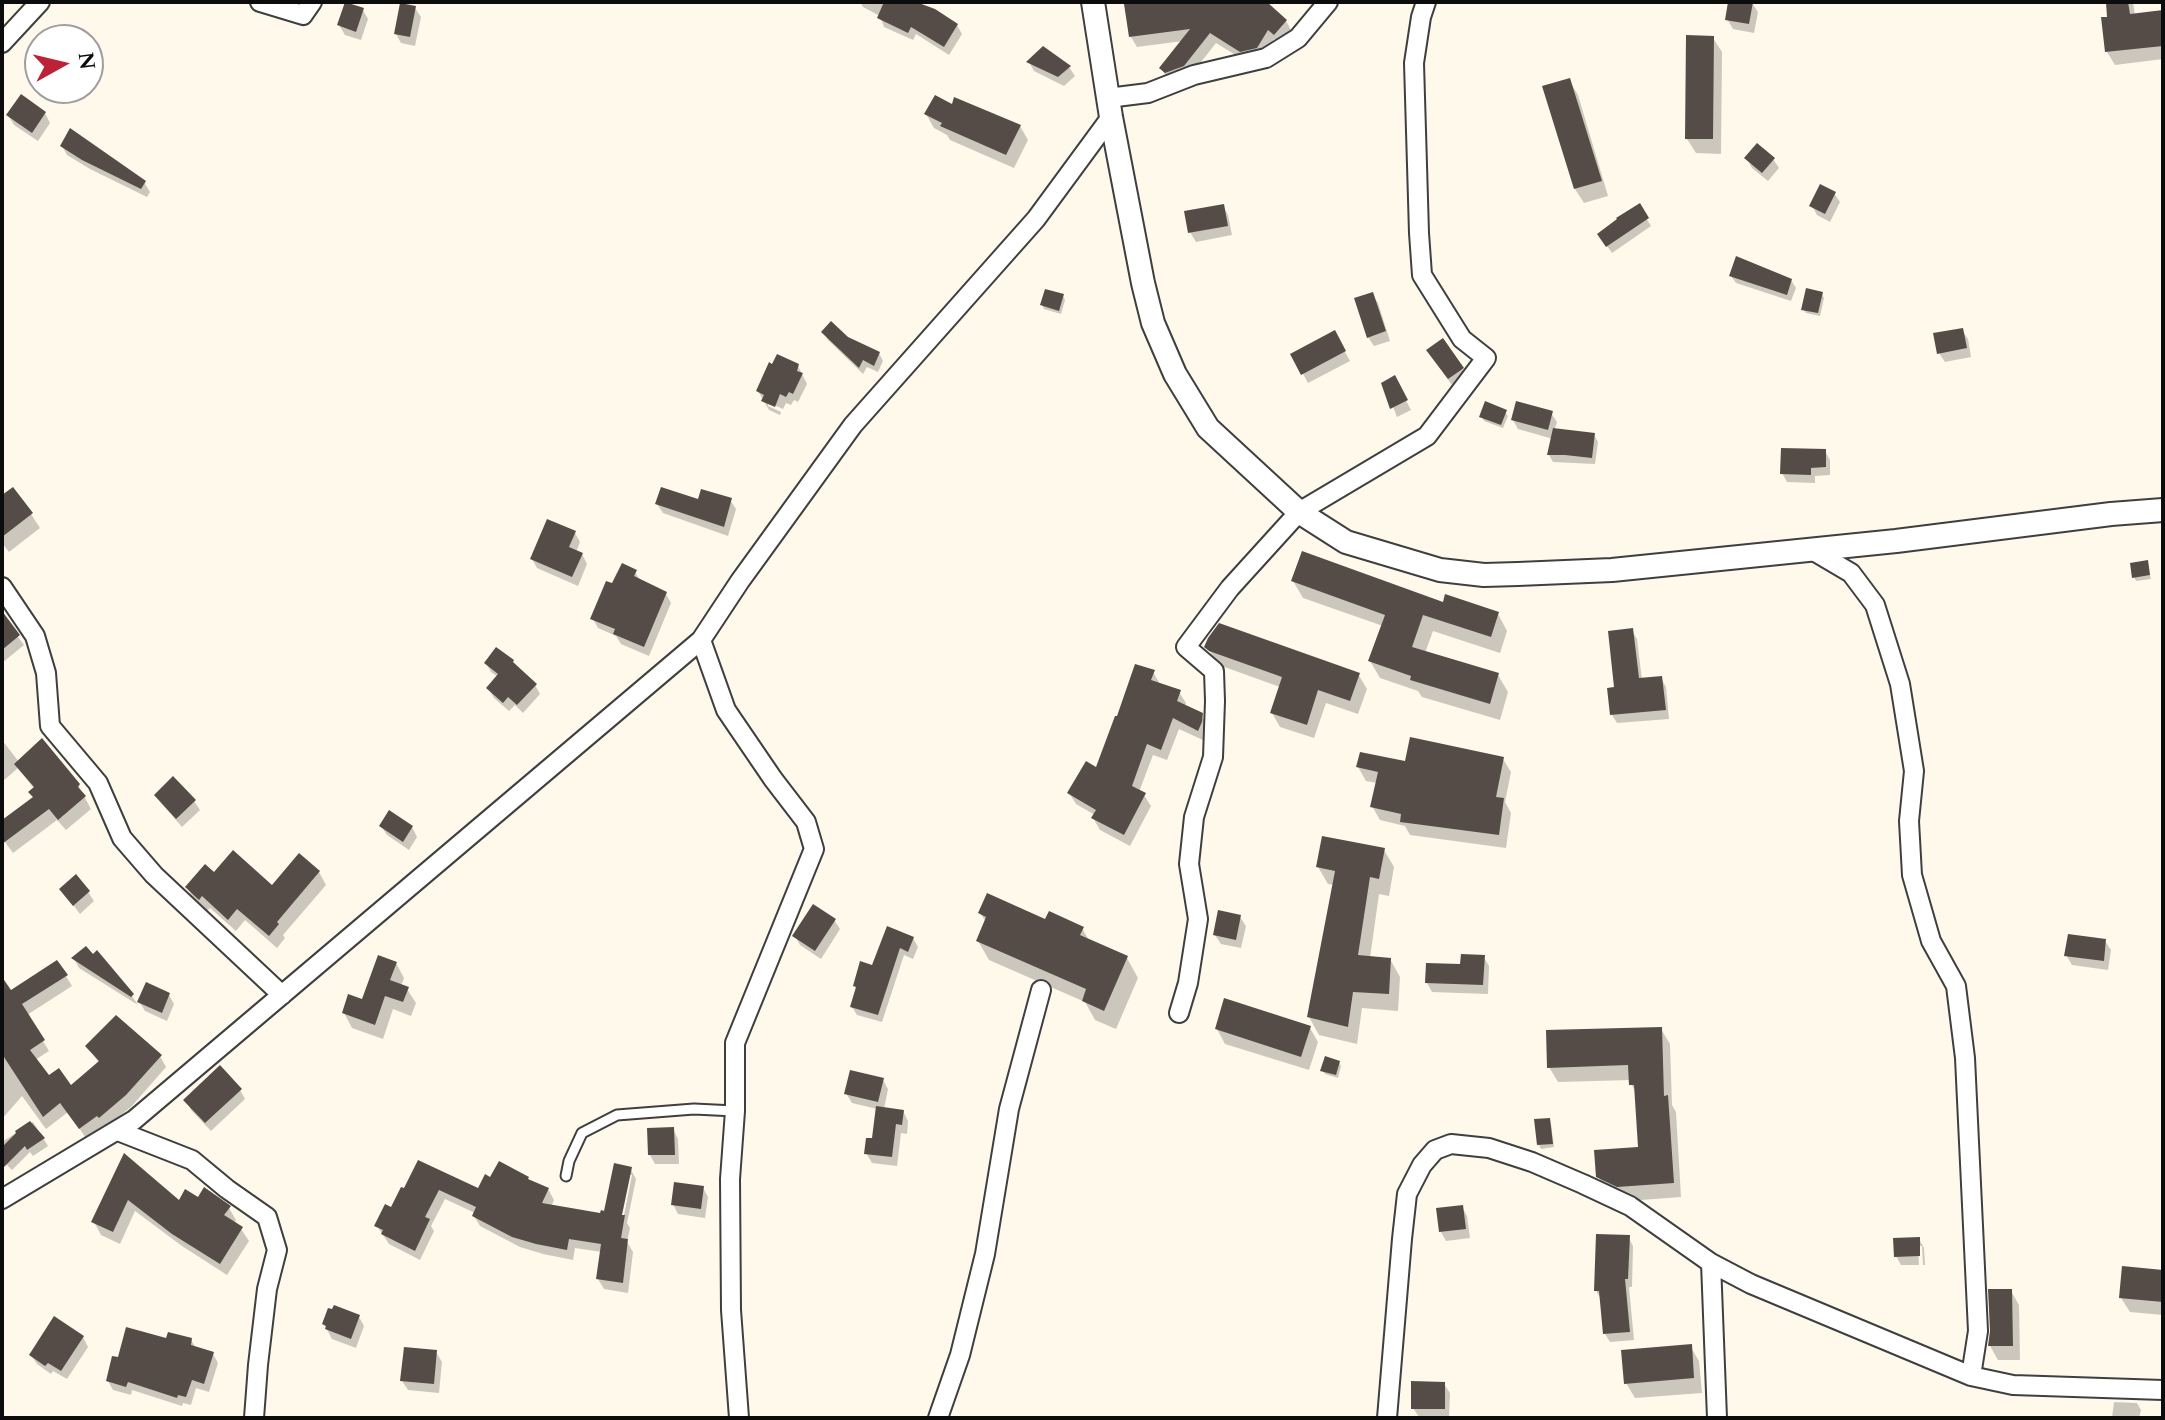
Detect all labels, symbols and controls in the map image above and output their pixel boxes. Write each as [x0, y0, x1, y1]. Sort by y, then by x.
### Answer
north arrow [24, 24, 104, 104]
text: N [69, 50, 104, 72]

